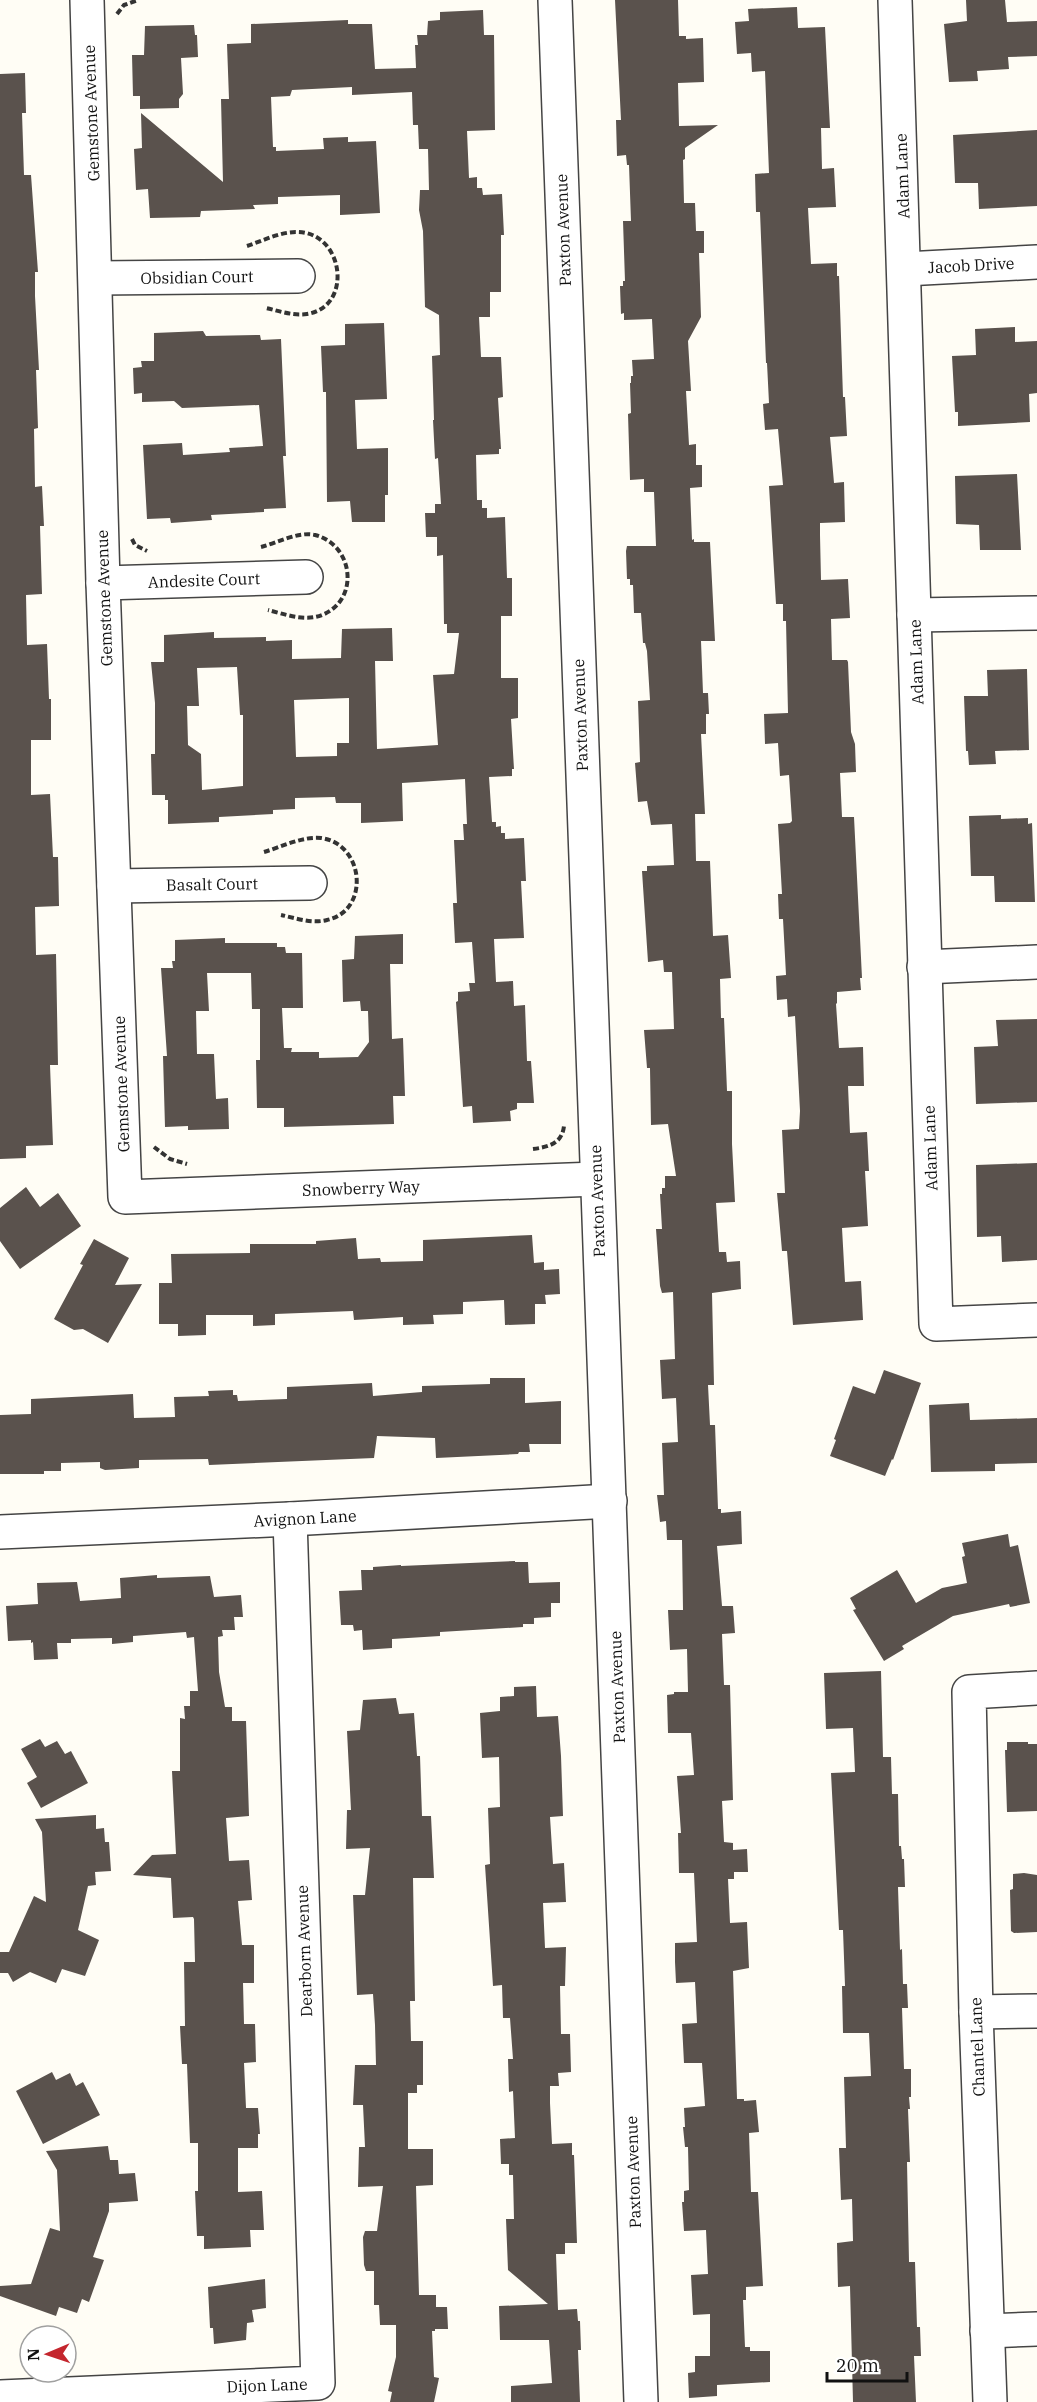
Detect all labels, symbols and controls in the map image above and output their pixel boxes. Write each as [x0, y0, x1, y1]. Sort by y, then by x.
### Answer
street label: Gemstone Avenue [79, 44, 103, 182]
street label: Adam Lane [891, 133, 913, 219]
street label: Paxton Avenue [551, 174, 575, 286]
street label: Jacob Drive [927, 253, 1015, 277]
street label: Obsidian Court [140, 266, 254, 288]
street label: Gemstone Avenue [92, 529, 116, 667]
street label: Andesite Court [148, 568, 261, 592]
street label: Adam Lane [905, 619, 927, 705]
street label: Paxton Avenue [568, 659, 592, 771]
street label: Basalt Court [166, 873, 259, 895]
street label: Gemstone Avenue [109, 1015, 133, 1153]
street label: Adam Lane [919, 1105, 941, 1191]
street label: Paxton Avenue [585, 1145, 609, 1257]
street label: Snowberry Way [302, 1176, 421, 1200]
street label: Avignon Lane [253, 1505, 357, 1531]
street label: Paxton Avenue [605, 1631, 629, 1743]
street label: Dearborn Avenue [292, 1885, 316, 2017]
street label: Chantel Lane [965, 1997, 989, 2097]
street label: Paxton Avenue [621, 2116, 645, 2228]
north arrow [18, 2324, 78, 2384]
scale bar [827, 2345, 906, 2383]
text: N [23, 2348, 43, 2361]
text: 20 m [836, 2354, 879, 2377]
street label: Dijon Lane [226, 2374, 308, 2396]

